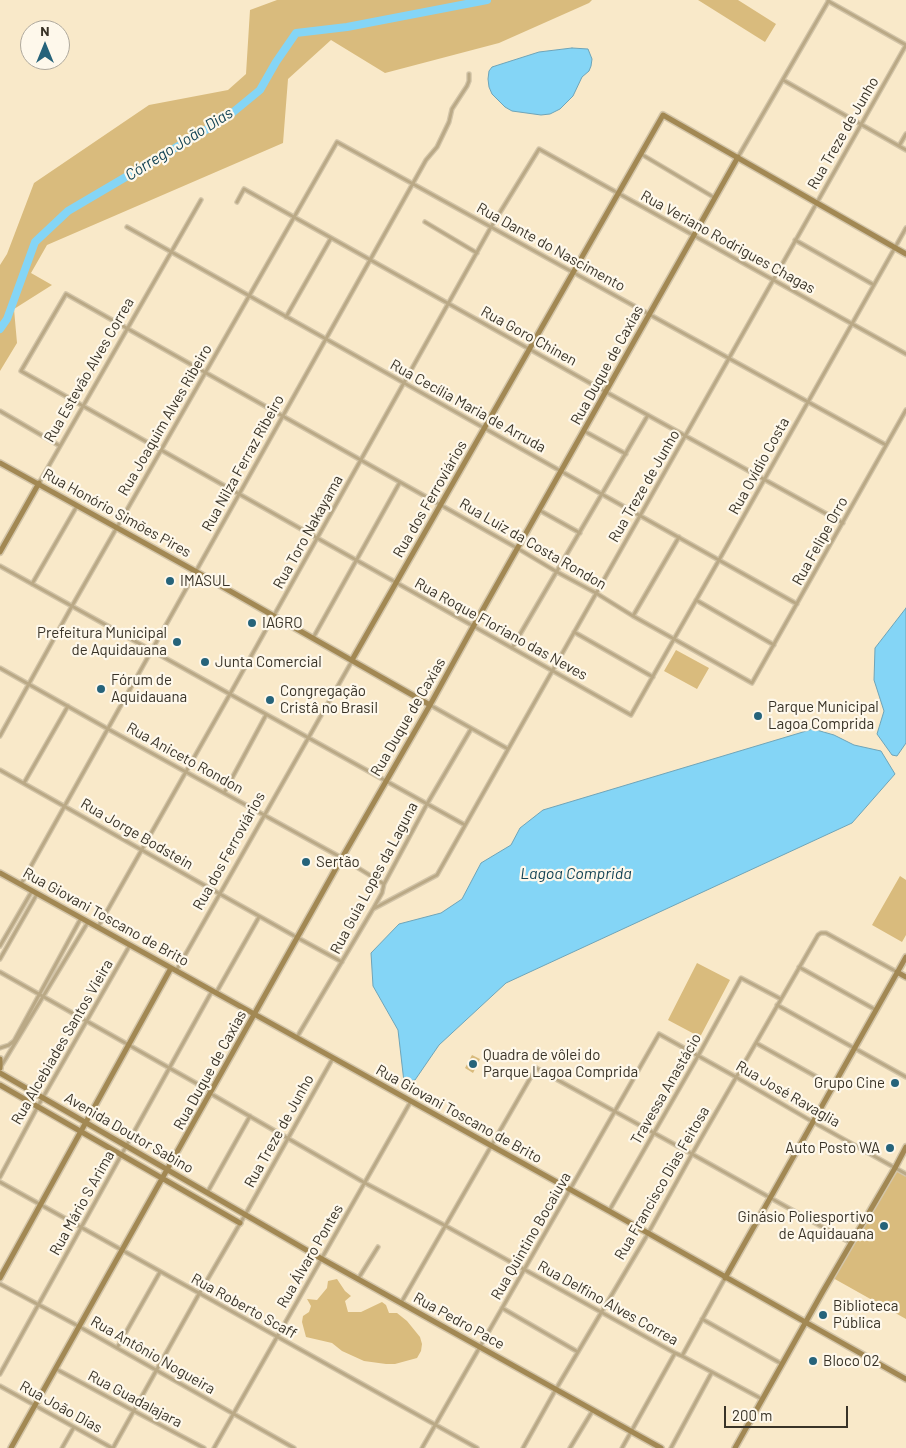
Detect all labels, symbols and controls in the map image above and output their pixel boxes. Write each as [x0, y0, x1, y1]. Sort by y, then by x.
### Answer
north arrow [20, 20, 70, 70]
text: N [40, 22, 50, 39]
street label: Rua Treze de Junho [804, 74, 882, 192]
water label: Córrego João Dias [122, 103, 236, 185]
street label: Rua Veriano Rodrigues Chagas [638, 186, 818, 298]
street label: Rua Dante do Nascimento [474, 199, 628, 295]
street label: Rua Estevão Alves Correa [40, 294, 138, 446]
street label: Rua Goro Chinen [478, 302, 580, 370]
street label: Rua Duque de Caxias [567, 302, 647, 428]
street label: Rua Joaquim Alves Ribeiro [114, 341, 216, 499]
street label: Rua Cecília Maria de Arruda [387, 356, 549, 456]
street label: Rua Nilza Ferraz Ribeiro [198, 392, 288, 534]
street label: Rua Ovídio Costa [725, 414, 793, 518]
street label: Rua Treze de Junho [605, 427, 683, 545]
street label: Rua dos Ferroviários [389, 437, 471, 561]
street label: Rua Honório Simões Pires [40, 465, 194, 561]
street label: Rua Toro Nakayama [269, 472, 347, 592]
street label: Rua Luiz da Costa Rondon [456, 494, 610, 594]
street label: Rua Felipe Orro [788, 494, 852, 588]
place label: IMASUL [180, 572, 230, 590]
street label: Rua Roque Floriano das Neves [411, 574, 591, 684]
marker: IMASUL [164, 575, 176, 587]
place label: IAGRO [262, 614, 303, 632]
marker: IAGRO [246, 617, 258, 629]
place label: Prefeitura Municipal de Aquidauana [37, 624, 167, 659]
marker: Prefeitura Municipal de Aquidauana [171, 636, 183, 648]
place label: Junta Comercial [215, 653, 322, 671]
street label: Rua Duque de Caxias [367, 654, 449, 780]
marker: Junta Comercial [199, 656, 211, 668]
place label: Fórum de Aquidauana [111, 671, 187, 706]
place label: Congregação Cristâ no Brasil [280, 682, 378, 717]
marker: Fórum de Aquidauana [95, 683, 107, 695]
marker: Congregação Cristâ no Brasil [264, 694, 276, 706]
place label: Parque Municipal Lagoa Comprida [768, 698, 879, 733]
marker: Parque Municipal Lagoa Comprida [752, 710, 764, 722]
street label: Rua Aniceto Rondon [123, 718, 247, 798]
street label: Rua dos Ferroviários [189, 789, 269, 913]
street label: Rua Jorge Bodstein [77, 794, 197, 874]
street label: Rua Guia Lopes da Laguna [326, 799, 422, 957]
place label: Sertão [316, 853, 360, 871]
marker: Sertão [300, 856, 312, 868]
street label: Rua Giovani Toscano de Brito [20, 864, 192, 970]
water label: Lagoa Comprida [520, 864, 632, 884]
street label: Rua Alcebiades Santos Vieira [7, 956, 117, 1128]
street label: Rua Duque de Caxias [170, 1007, 250, 1133]
street label: Travessa Anastácio [627, 1030, 705, 1148]
place label: Quadra de vôlei do Parque Lagoa Comprida [483, 1046, 638, 1081]
street label: Rua José Ravaglia [733, 1057, 843, 1131]
marker: Quadra de vôlei do Parque Lagoa Comprida [467, 1058, 479, 1070]
street label: Rua Giovani Toscano de Brito [373, 1061, 545, 1167]
street label: Rua Treze de Junho [240, 1071, 318, 1191]
place label: Grupo Cine [814, 1074, 885, 1092]
marker: Grupo Cine [889, 1077, 901, 1089]
street label: Avenida Doutor Sabino [61, 1089, 197, 1177]
street label: Rua Francisco Dias Feitosa [611, 1103, 713, 1263]
place label: Auto Posto WA [785, 1139, 880, 1157]
marker: Auto Posto WA [884, 1142, 896, 1154]
street label: Rua Mário S Arima [46, 1147, 118, 1259]
street label: Rua Quintino Bocaiuva [487, 1169, 575, 1303]
street label: Rua Álvaro Pontes [273, 1201, 347, 1311]
place label: Ginásio Poliesportivo de Aquidauana [738, 1208, 874, 1243]
marker: Ginásio Poliesportivo de Aquidauana [878, 1220, 890, 1232]
street label: Rua Delfino Alves Correa [534, 1257, 682, 1349]
street label: Rua Roberto Scaff [188, 1269, 300, 1343]
street label: Rua Pedro Pace [410, 1289, 508, 1353]
place label: Biblioteca Pública [833, 1297, 898, 1332]
marker: Biblioteca Pública [817, 1309, 829, 1321]
street label: Rua Antônio Nogueira [88, 1312, 218, 1398]
place label: Bloco 02 [823, 1352, 879, 1370]
marker: Bloco 02 [807, 1355, 819, 1367]
street label: Rua Guadalajara [85, 1367, 185, 1431]
street label: Rua João Dias [17, 1377, 105, 1437]
scale bar [726, 1396, 850, 1428]
text: 200 m [732, 1406, 772, 1424]

